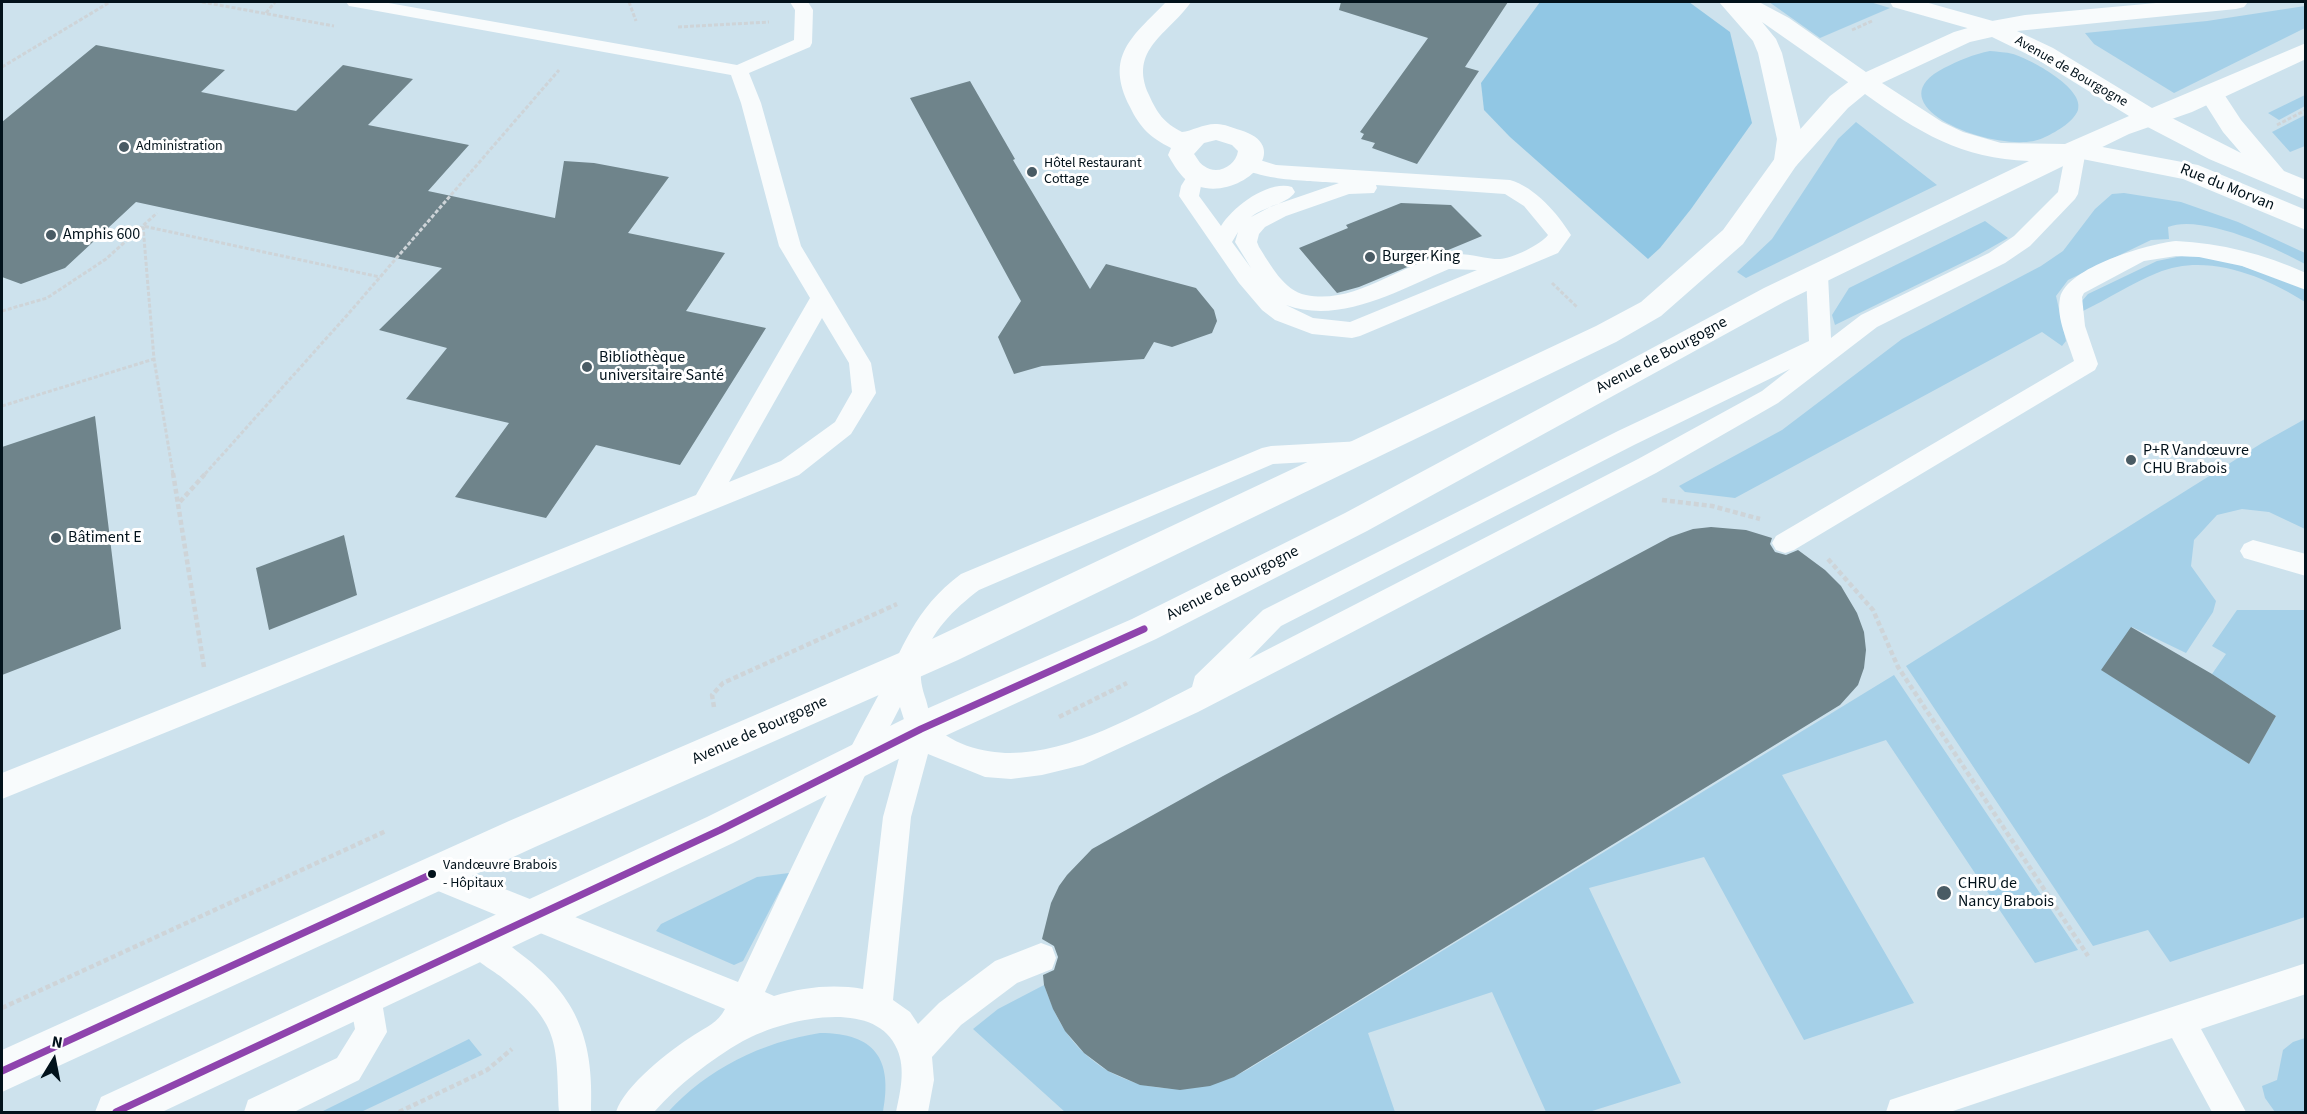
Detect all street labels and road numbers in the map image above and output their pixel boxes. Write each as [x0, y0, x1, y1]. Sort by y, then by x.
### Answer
street label: Avenue de Bourgogne [2011, 33, 2131, 111]
street label: Rue du Morvan [2177, 160, 2277, 216]
street label: Avenue de Bourgogne [1593, 313, 1731, 399]
street label: Avenue de Bourgogne [1164, 542, 1302, 626]
street label: Avenue de Bourgogne [689, 693, 831, 769]

